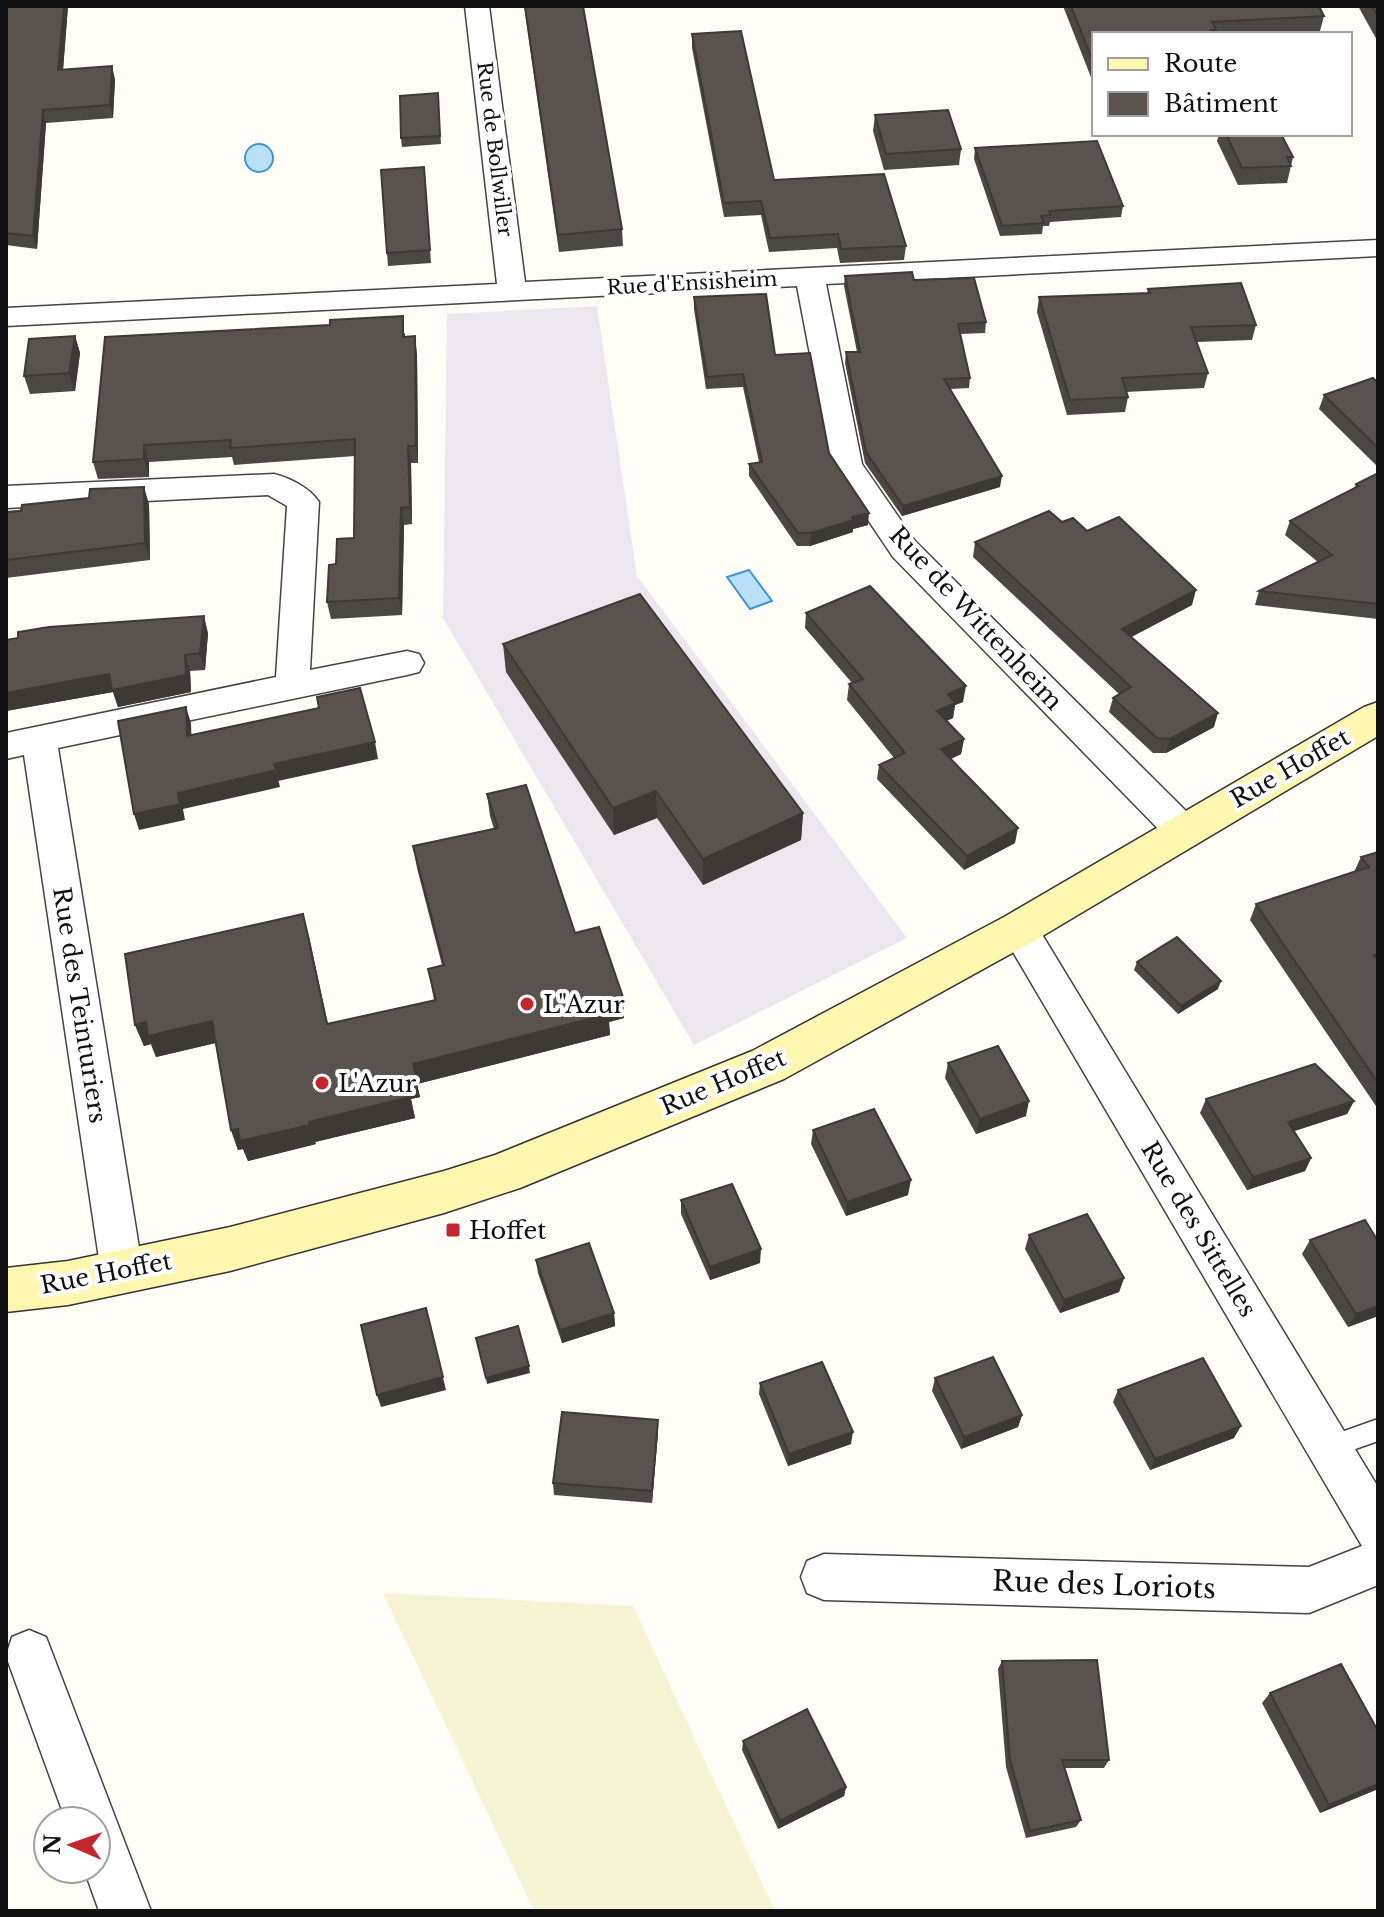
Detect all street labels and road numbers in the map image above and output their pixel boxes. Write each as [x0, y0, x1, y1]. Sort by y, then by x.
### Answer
street label: Rue de Bollwiller [472, 60, 518, 238]
street label: Rue d'Ensisheim [606, 267, 779, 299]
street label: Rue de Wittenheim [883, 520, 1069, 716]
street label: Rue Hoffet [1225, 722, 1355, 814]
street label: Rue des Teinturiers [47, 885, 113, 1125]
street label: Rue Hoffet [656, 1043, 790, 1121]
street label: Rue des Sittelles [1135, 1136, 1263, 1322]
street label: Rue Hoffet [38, 1246, 174, 1300]
street label: Rue des Loriots [992, 1564, 1216, 1606]

